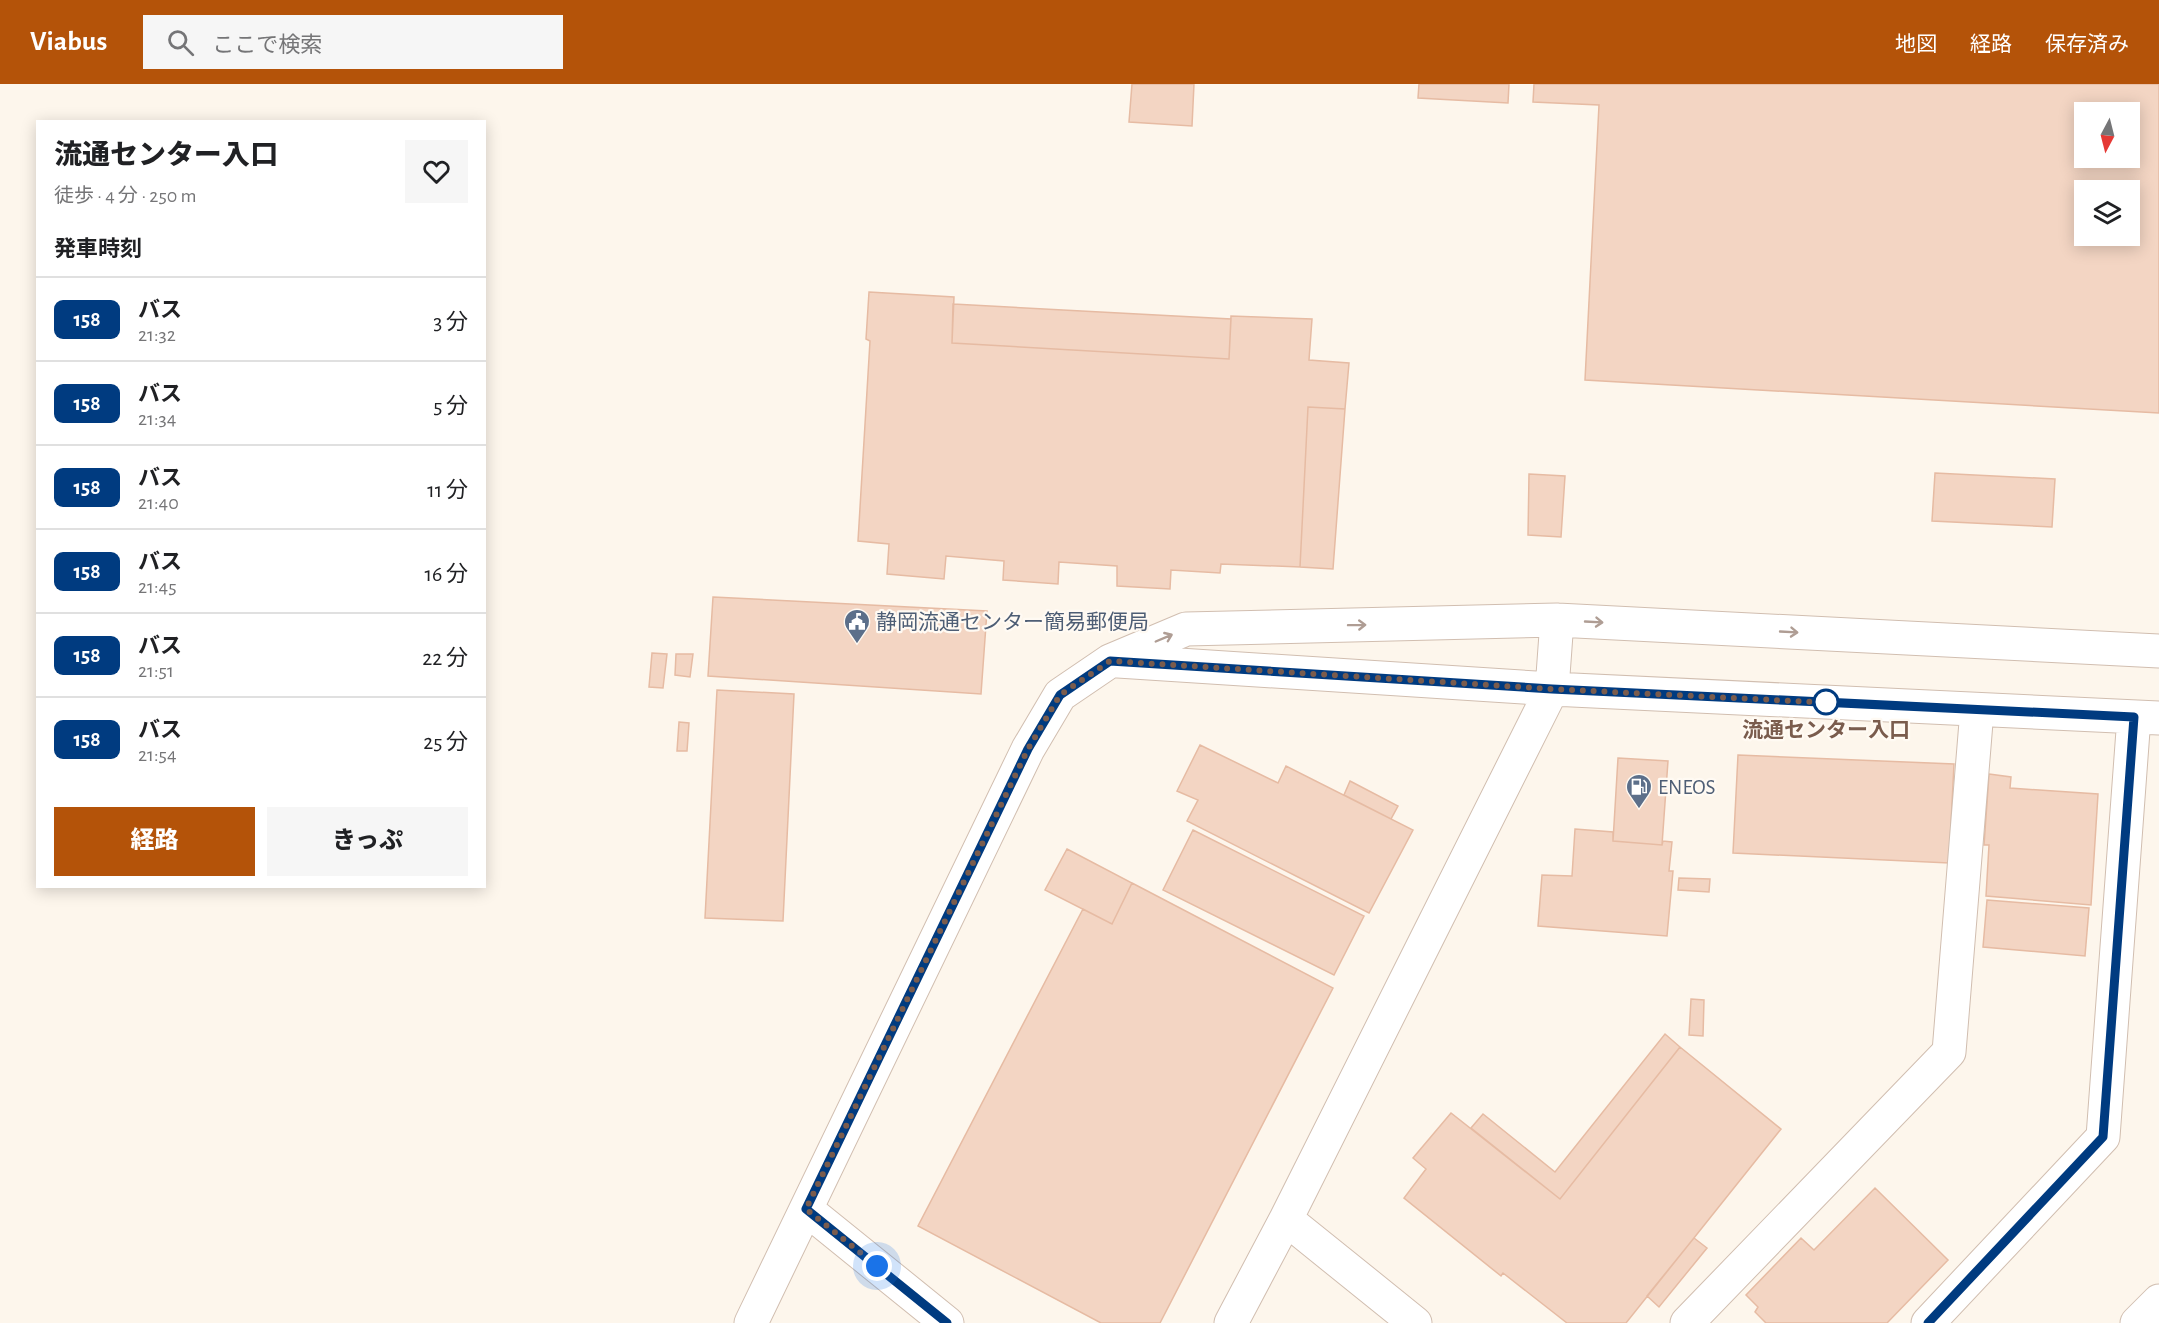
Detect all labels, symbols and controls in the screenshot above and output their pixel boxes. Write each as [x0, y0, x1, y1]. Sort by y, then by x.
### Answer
search box [143, 15, 563, 69]
icon: search [164, 26, 197, 59]
text: Viabus [30, 28, 107, 56]
text: ここで検索 [212, 34, 322, 56]
text: 地図 [1895, 34, 1937, 55]
text: 経路 [1970, 34, 2012, 55]
text: 保存済み [2045, 34, 2129, 55]
north arrow [2074, 102, 2140, 168]
map controls [2074, 102, 2140, 246]
button: heart [405, 140, 468, 203]
text: 流通センター入口 [54, 142, 278, 170]
button: layers [2074, 180, 2140, 246]
text: 徒歩 · 4 分 · 250 m [54, 186, 197, 206]
text: 発車時刻 [54, 238, 142, 260]
text: バス [138, 299, 182, 321]
text: 158 [74, 309, 101, 330]
text: 3 分 [433, 311, 468, 333]
text: 21:32 [138, 325, 176, 345]
text: バス [138, 383, 182, 405]
text: 158 [74, 393, 101, 414]
text: 5 分 [433, 395, 468, 417]
text: 21:34 [138, 409, 176, 429]
text: バス [138, 467, 182, 489]
text: 158 [74, 477, 101, 498]
text: 11 分 [427, 479, 468, 501]
text: 21:40 [138, 493, 179, 513]
text: バス [138, 551, 182, 573]
text: 158 [74, 561, 101, 582]
text: 16 分 [424, 563, 468, 585]
text: 21:45 [138, 577, 177, 597]
public building icon: 静岡流通センター簡易郵便局 [842, 607, 872, 645]
place label: 静岡流通センター簡易郵便局 [876, 611, 1149, 633]
one-way arrow [1583, 617, 1603, 628]
one-way arrow [1347, 619, 1367, 631]
one-way arrow [1778, 627, 1798, 638]
one-way arrow [1154, 632, 1173, 643]
text: バス [138, 635, 182, 657]
text: 158 [74, 645, 101, 666]
text: 22 分 [422, 647, 468, 669]
text: 21:51 [138, 661, 174, 681]
marker: 流通センター入口 [1813, 689, 1839, 715]
text: バス [138, 719, 182, 741]
place label: 流通センター入口 [1742, 719, 1910, 741]
text: 158 [74, 729, 101, 750]
text: 25 分 [423, 731, 468, 753]
text: 21:54 [138, 745, 177, 765]
fuel station icon: ENEOS [1624, 772, 1654, 810]
place label: ENEOS [1658, 777, 1716, 798]
button: 経路 [54, 807, 255, 876]
button: きっぷ [267, 807, 468, 876]
your location [862, 1251, 892, 1281]

